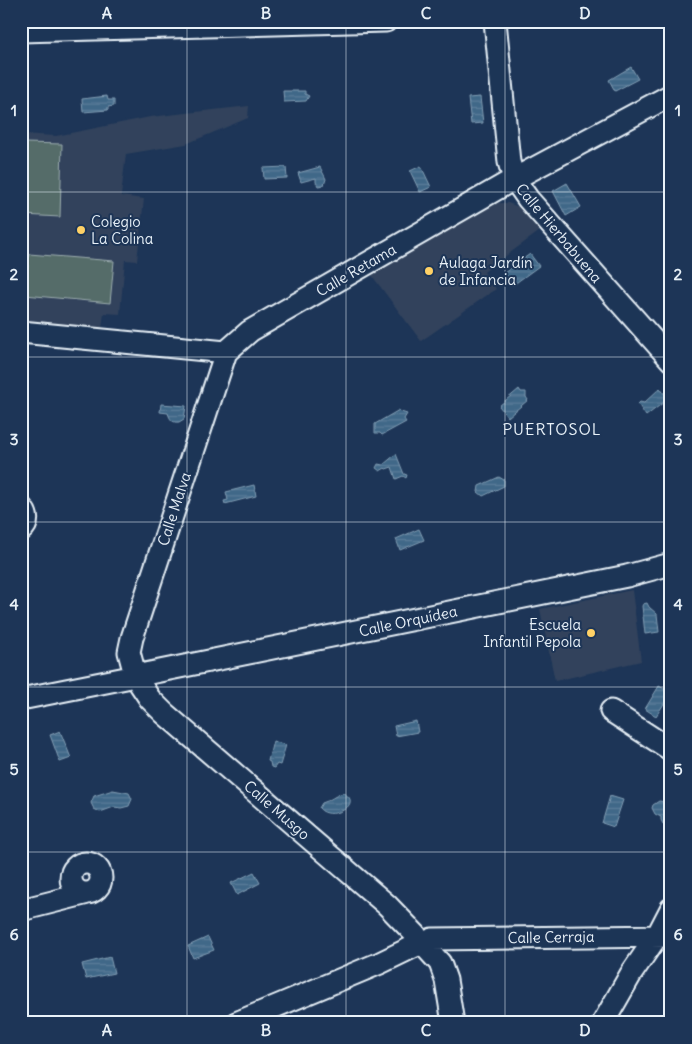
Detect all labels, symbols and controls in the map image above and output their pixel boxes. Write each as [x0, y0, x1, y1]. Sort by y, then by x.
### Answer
text: A [102, 3, 112, 23]
text: B [261, 3, 272, 23]
text: C [421, 3, 432, 23]
text: D [579, 3, 591, 23]
text: 1 [11, 100, 17, 120]
text: 1 [675, 100, 681, 120]
street label: Calle Hierbabuena [512, 179, 606, 287]
place label: Colegio La Colina [91, 212, 154, 248]
marker: Colegio La Colina [75, 224, 87, 236]
street label: Calle Retama [313, 239, 400, 301]
place label: Aulaga Jardín de Infancia [439, 253, 533, 289]
text: 2 [10, 264, 19, 284]
text: 2 [674, 264, 683, 284]
marker: Aulaga Jardín de Infancia [423, 265, 435, 277]
district label: PUERTOSOL [502, 419, 602, 439]
text: 3 [9, 429, 19, 449]
text: 3 [673, 429, 683, 449]
street label: Calle Malva [153, 469, 195, 548]
text: 4 [9, 594, 19, 614]
text: 4 [673, 594, 683, 614]
street label: Calle Orquídea [357, 601, 459, 641]
place label: Escuela Infantil Pepola [483, 615, 581, 651]
marker: Escuela Infantil Pepola [585, 627, 597, 639]
text: 5 [9, 759, 19, 779]
text: 5 [673, 759, 683, 779]
street label: Calle Musgo [240, 776, 314, 844]
text: 6 [9, 924, 19, 944]
text: 6 [673, 924, 683, 944]
street label: Calle Cerraja [507, 927, 595, 947]
text: A [102, 1020, 112, 1040]
text: B [261, 1020, 272, 1040]
text: C [421, 1020, 432, 1040]
text: D [579, 1020, 591, 1040]

